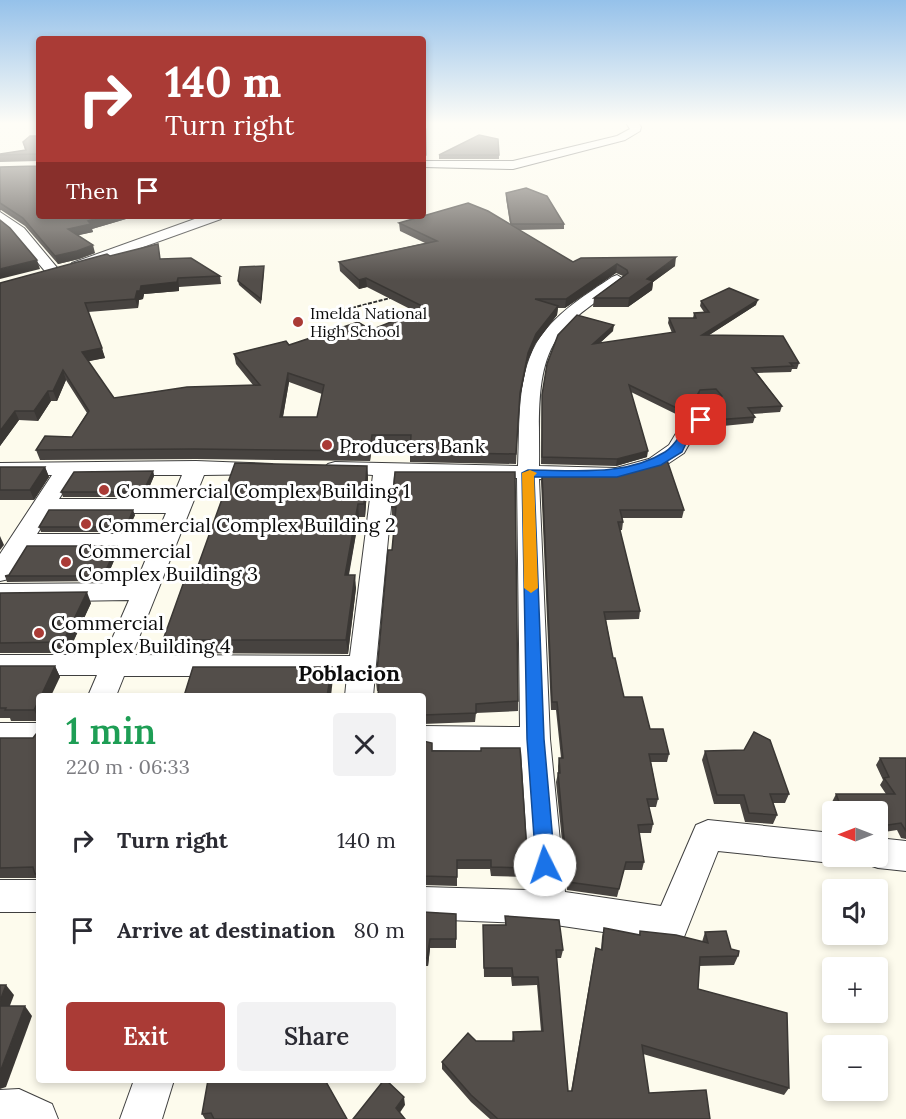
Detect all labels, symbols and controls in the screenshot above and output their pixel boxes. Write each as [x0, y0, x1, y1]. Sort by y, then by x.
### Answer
text: 140 m [165, 55, 281, 109]
icon: right [66, 60, 144, 138]
text: Turn right [165, 108, 294, 142]
icon: arrive [131, 174, 164, 207]
text: Then [66, 177, 119, 205]
place label: Imelda National High School [310, 303, 427, 341]
marker: Imelda National High School [291, 315, 305, 329]
pin [675, 394, 726, 445]
icon: arrive [684, 403, 717, 436]
place label: Producers Bank [339, 433, 486, 458]
marker: Producers Bank [320, 438, 334, 452]
place label: Commercial Complex Building 1 [116, 478, 410, 503]
marker: Commercial Complex Building 1 [97, 483, 111, 497]
place label: Commercial Complex Building 2 [98, 512, 396, 537]
marker: Commercial Complex Building 2 [79, 517, 93, 531]
place label: Commercial Complex Building 3 [78, 538, 258, 586]
marker: Commercial Complex Building 3 [59, 555, 73, 569]
place label: Commercial Complex Building 4 [51, 610, 231, 658]
marker: Commercial Complex Building 4 [32, 626, 46, 640]
district label: Poblacion [298, 659, 400, 687]
text: 1 min [66, 708, 156, 754]
button: close [333, 713, 396, 776]
text: 220 m · 06:33 [66, 754, 190, 779]
north arrow [822, 801, 888, 867]
map controls [822, 801, 888, 1101]
icon: right [66, 824, 99, 857]
text: Turn right [117, 826, 228, 854]
text: 140 m [337, 826, 396, 854]
position arrow [513, 833, 577, 897]
button: sound [822, 879, 888, 945]
icon: arrive [66, 914, 99, 947]
text: Arrive at destination [117, 916, 335, 944]
text: 80 m [353, 916, 405, 944]
button: + [822, 957, 888, 1023]
button: Exit [66, 1002, 225, 1071]
button: Share [237, 1002, 396, 1071]
button: − [822, 1035, 888, 1101]

